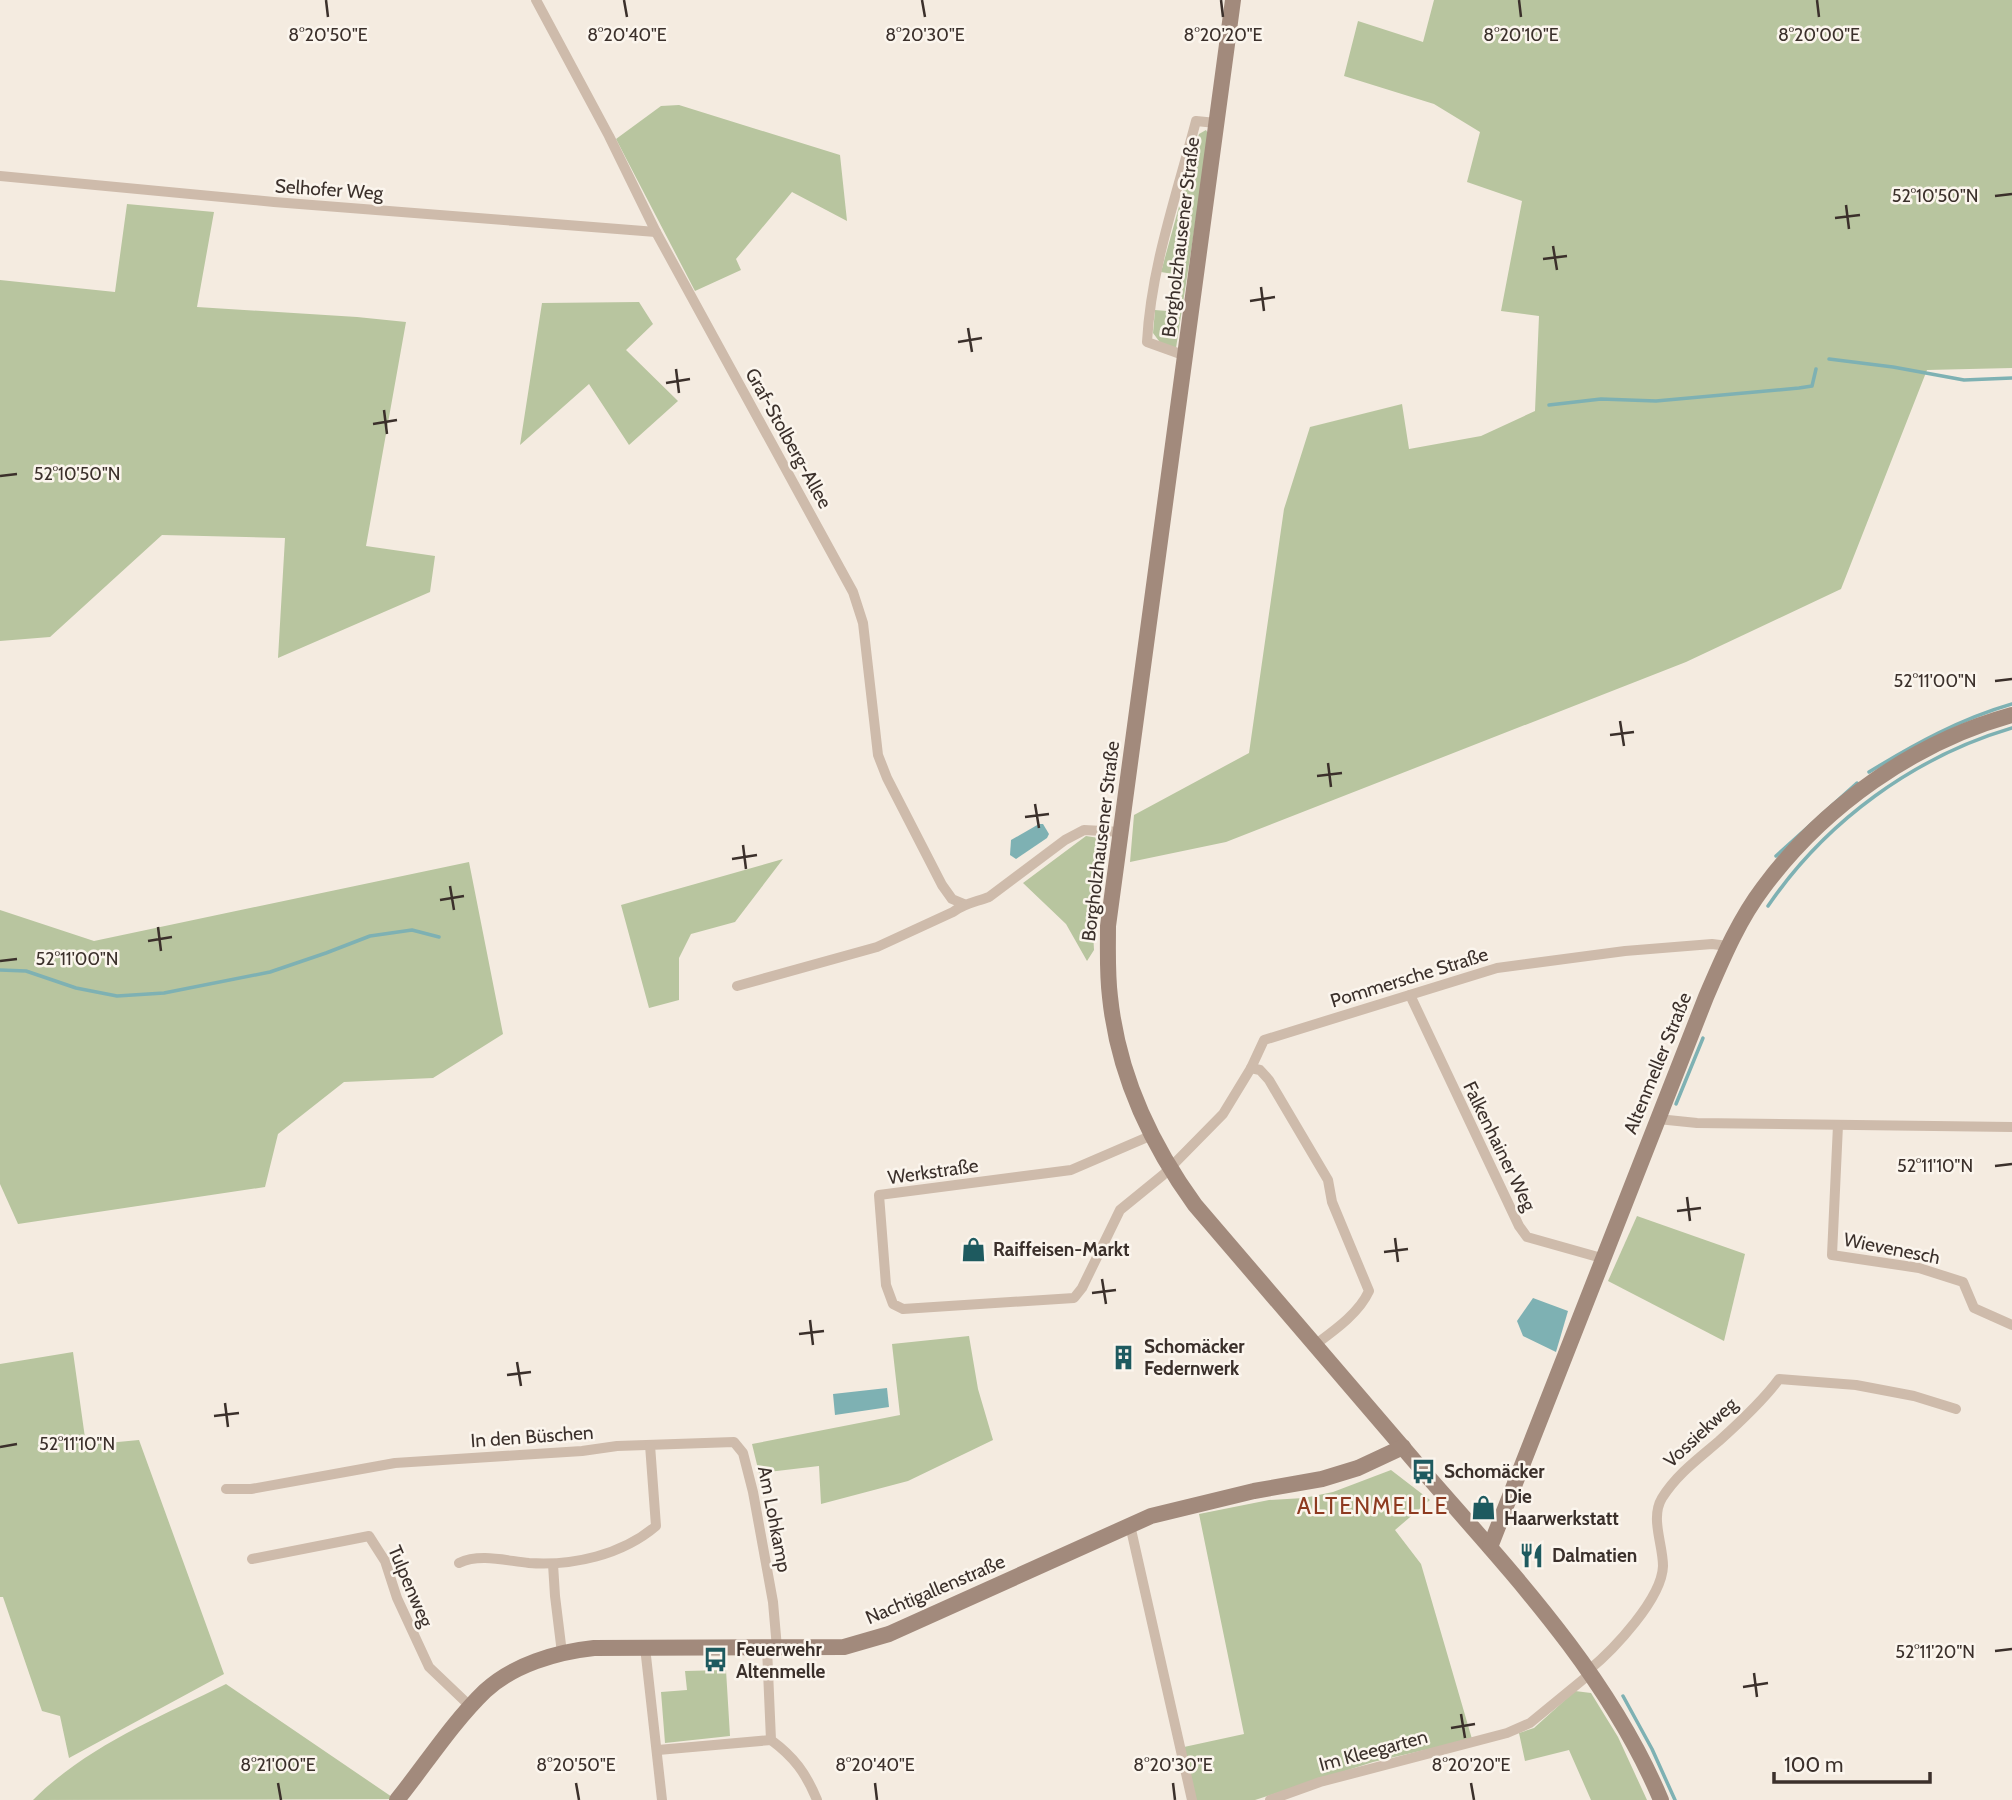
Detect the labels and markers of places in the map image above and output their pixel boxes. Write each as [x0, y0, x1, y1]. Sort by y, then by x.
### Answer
shop icon: Raiffeisen-Markt [959, 1235, 987, 1263]
place label: Raiffeisen-Markt [993, 1238, 1130, 1261]
place label: Schomäcker Federnwerk [1144, 1335, 1245, 1380]
building icon: Schomäcker Federnwerk [1110, 1343, 1138, 1371]
bus stop icon: Schomäcker [1410, 1457, 1438, 1485]
place label: Schomäcker [1444, 1460, 1545, 1483]
place label: Die Haarwerkstatt [1504, 1485, 1619, 1530]
shop icon: Die Haarwerkstatt [1470, 1493, 1498, 1521]
restaurant icon: Dalmatien [1518, 1541, 1546, 1569]
place label: Dalmatien [1552, 1544, 1637, 1567]
place label: Feuerwehr Altenmelle [736, 1638, 826, 1683]
bus stop icon: Feuerwehr Altenmelle [702, 1646, 730, 1674]

